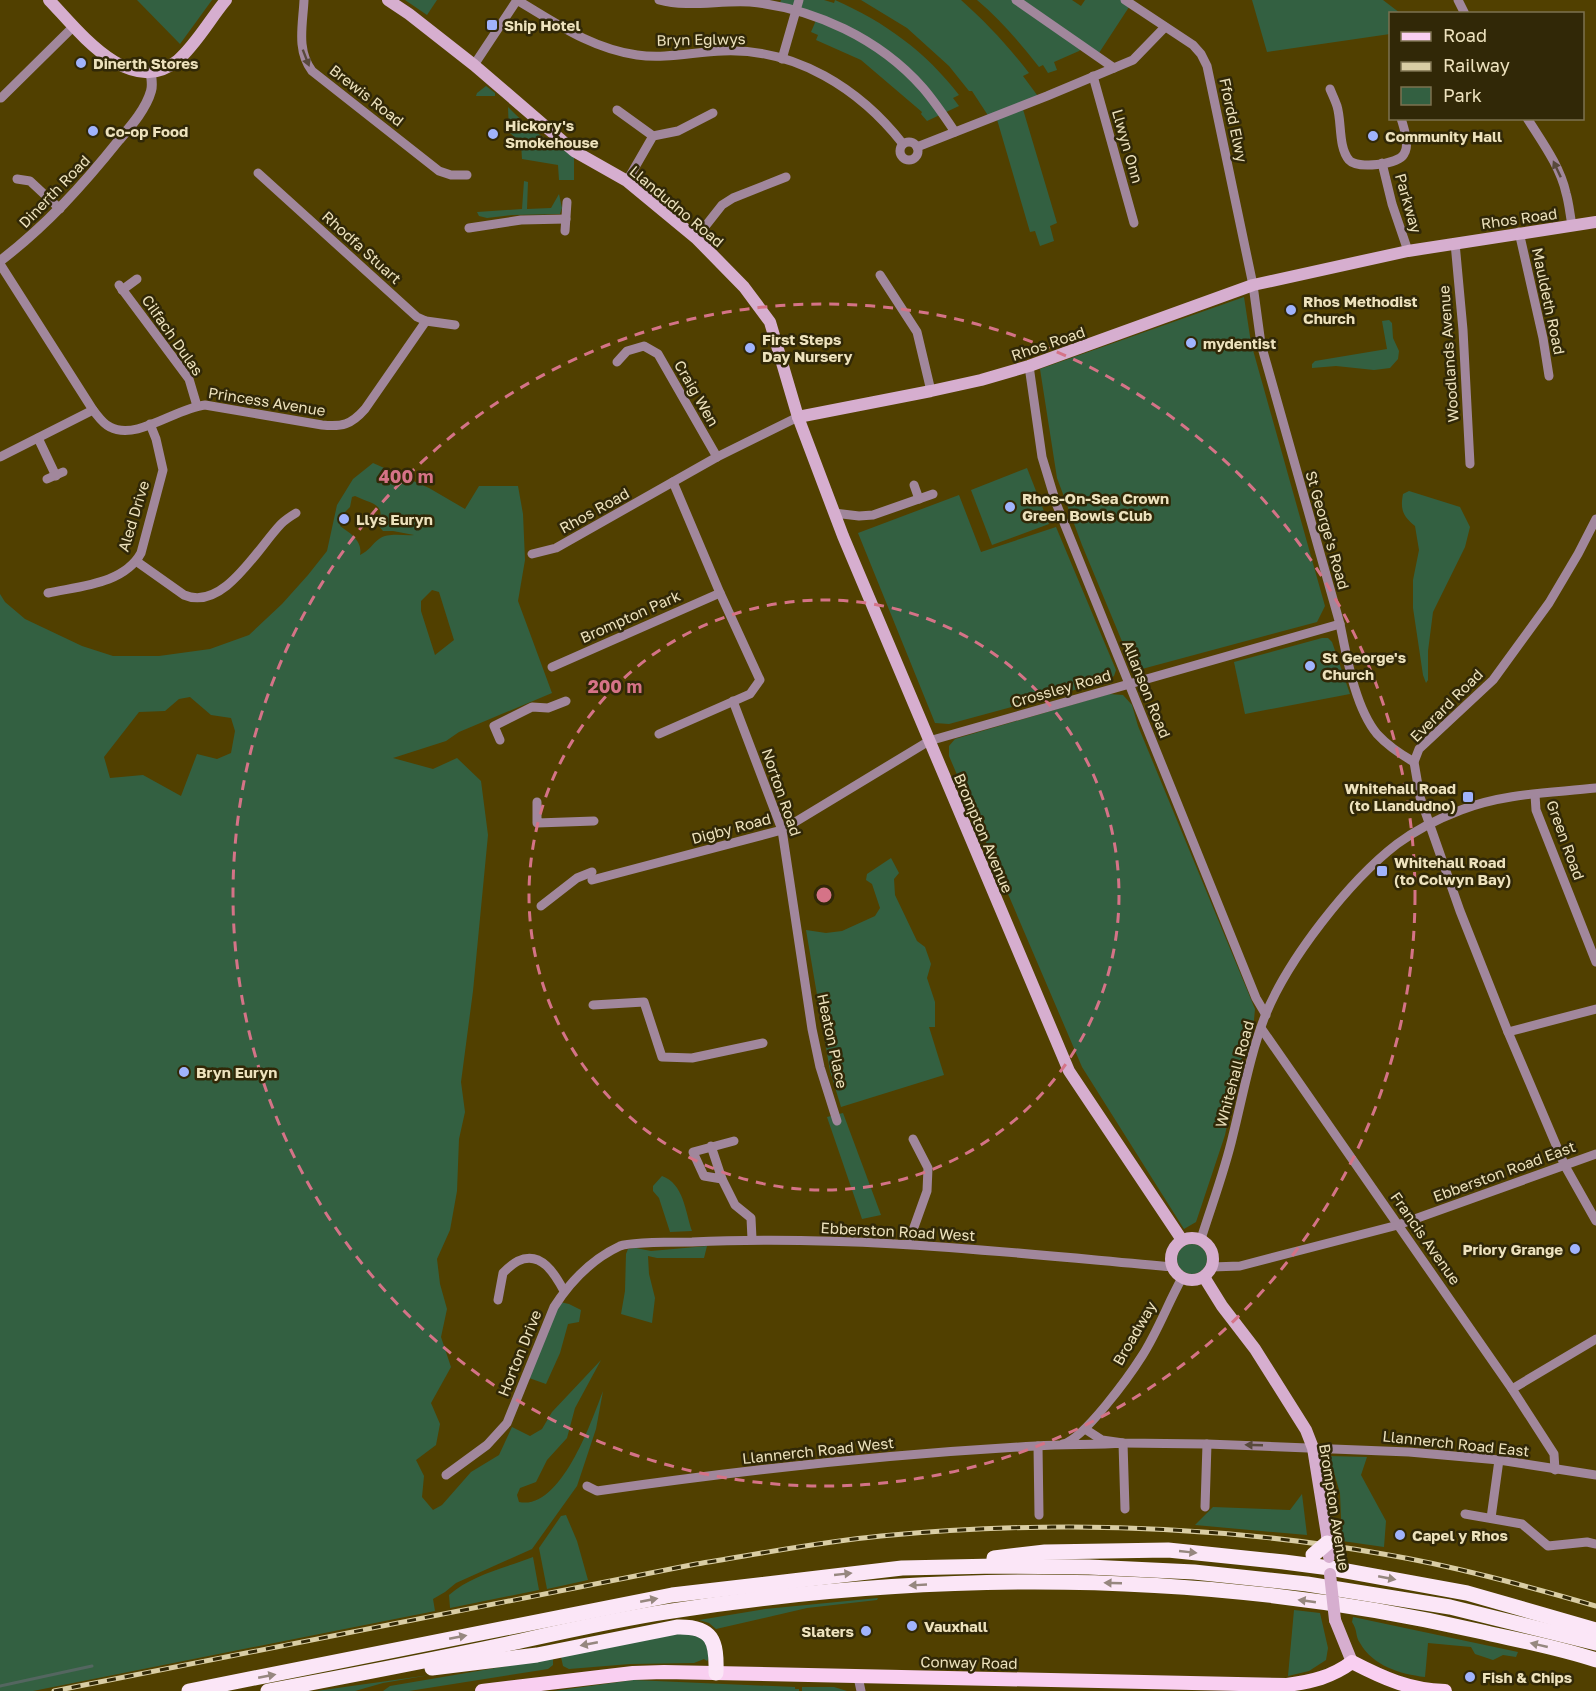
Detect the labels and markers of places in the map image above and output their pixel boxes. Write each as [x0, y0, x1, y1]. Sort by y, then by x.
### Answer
place label: Ship Hotel [504, 16, 580, 34]
marker: Ship Hotel [485, 18, 499, 32]
place label: Dinerth Stores [93, 54, 199, 72]
marker: Dinerth Stores [74, 56, 88, 70]
place label: Hickory's Smokehouse [505, 116, 599, 151]
place label: Co-op Food [105, 122, 188, 140]
marker: Co-op Food [86, 124, 100, 138]
marker: Hickory's Smokehouse [486, 127, 500, 141]
place label: Community Hall [1385, 127, 1502, 145]
marker: Community Hall [1366, 129, 1380, 143]
place label: Rhos Methodist Church [1303, 292, 1418, 327]
marker: Rhos Methodist Church [1284, 303, 1298, 317]
place label: First Steps Day Nursery [762, 330, 853, 365]
place label: mydentist [1203, 334, 1276, 352]
marker: mydentist [1184, 336, 1198, 350]
marker: First Steps Day Nursery [743, 341, 757, 355]
place label: Rhos-On-Sea Crown Green Bowls Club [1022, 489, 1169, 524]
marker: Rhos-On-Sea Crown Green Bowls Club [1003, 500, 1017, 514]
place label: Llys Euryn [356, 510, 433, 528]
marker: Llys Euryn [337, 512, 351, 526]
place label: St George's Church [1322, 648, 1406, 683]
marker: St George's Church [1303, 659, 1317, 673]
place label: Whitehall Road (to Llandudno) [1344, 779, 1456, 814]
marker: Whitehall Road (to Llandudno) [1461, 790, 1475, 804]
place label: Whitehall Road (to Colwyn Bay) [1394, 853, 1511, 888]
marker: Whitehall Road (to Colwyn Bay) [1375, 864, 1389, 878]
centre of rings [814, 885, 834, 905]
place label: Bryn Euryn [196, 1063, 277, 1081]
marker: Bryn Euryn [177, 1065, 191, 1079]
place label: Priory Grange [1463, 1240, 1563, 1258]
marker: Priory Grange [1568, 1242, 1582, 1256]
place label: Capel y Rhos [1412, 1526, 1508, 1544]
marker: Capel y Rhos [1393, 1528, 1407, 1542]
place label: Vauxhall [924, 1617, 988, 1635]
marker: Vauxhall [905, 1619, 919, 1633]
place label: Slaters [801, 1622, 854, 1640]
marker: Slaters [859, 1624, 873, 1638]
place label: Fish & Chips [1482, 1668, 1572, 1686]
marker: Fish & Chips [1463, 1670, 1477, 1684]

